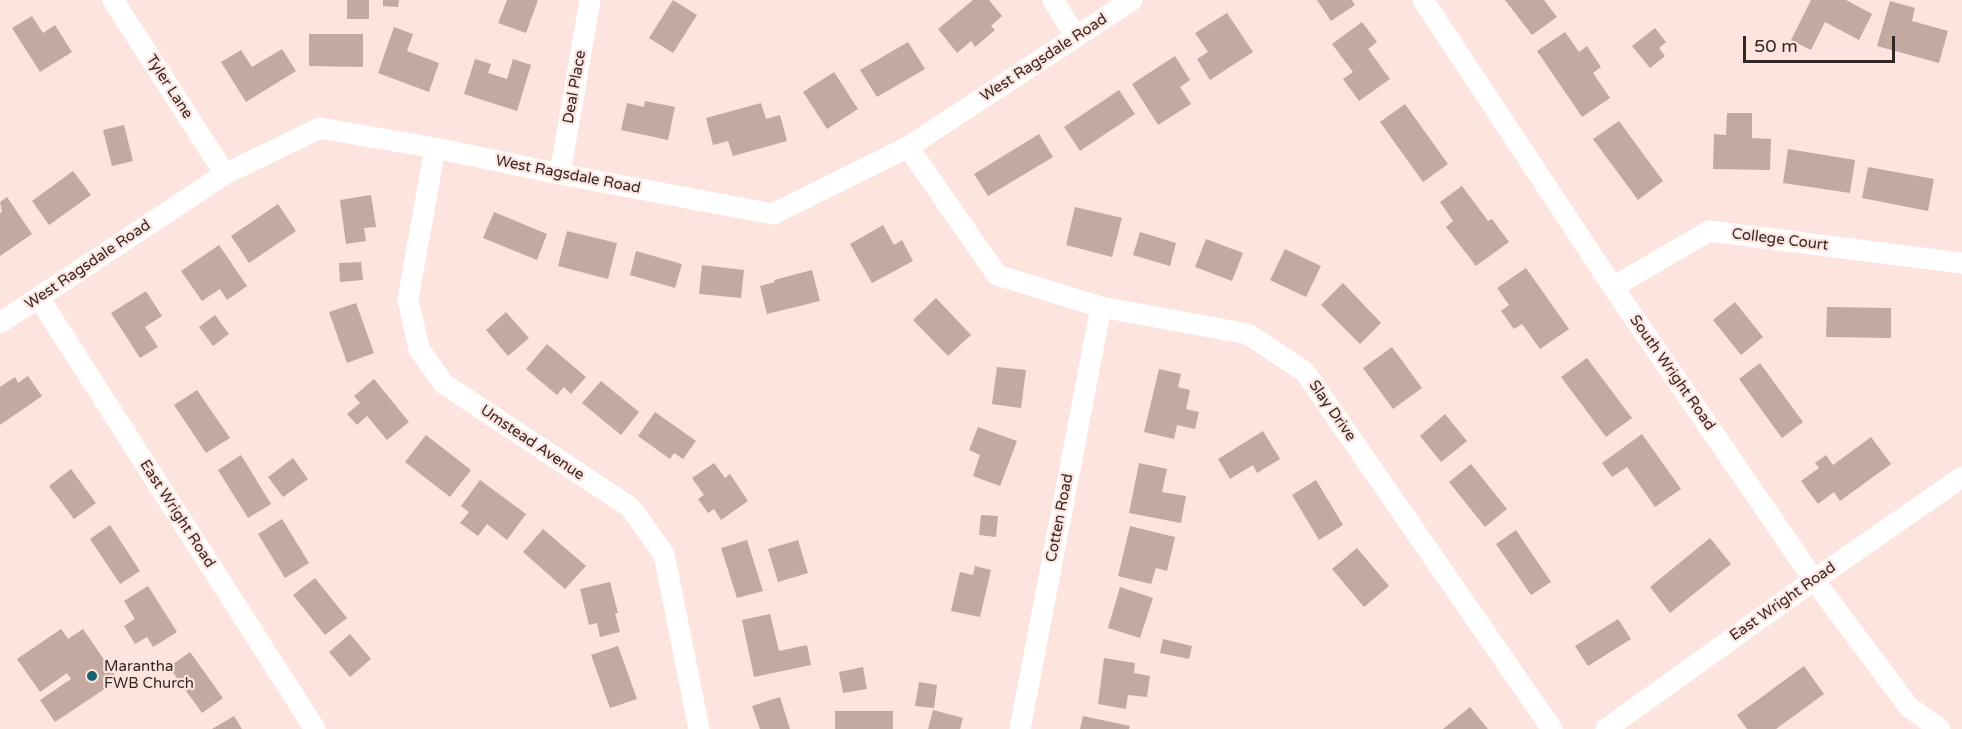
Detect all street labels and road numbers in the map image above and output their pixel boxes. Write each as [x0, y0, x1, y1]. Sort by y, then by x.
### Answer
street label: West Ragsdale Road [977, 10, 1111, 106]
street label: Deal Place [560, 49, 590, 125]
street label: Tyler Lane [142, 52, 196, 122]
street label: West Ragsdale Road [494, 152, 642, 198]
street label: West Ragsdale Road [22, 216, 154, 314]
street label: College Court [1731, 225, 1829, 255]
street label: South Wright Road [1625, 312, 1719, 434]
street label: Slay Drive [1305, 377, 1359, 445]
street label: Umstead Avenue [477, 402, 587, 484]
street label: East Wright Road [135, 457, 219, 571]
street label: Cotten Road [1043, 472, 1077, 564]
street label: East Wright Road [1727, 559, 1839, 645]

